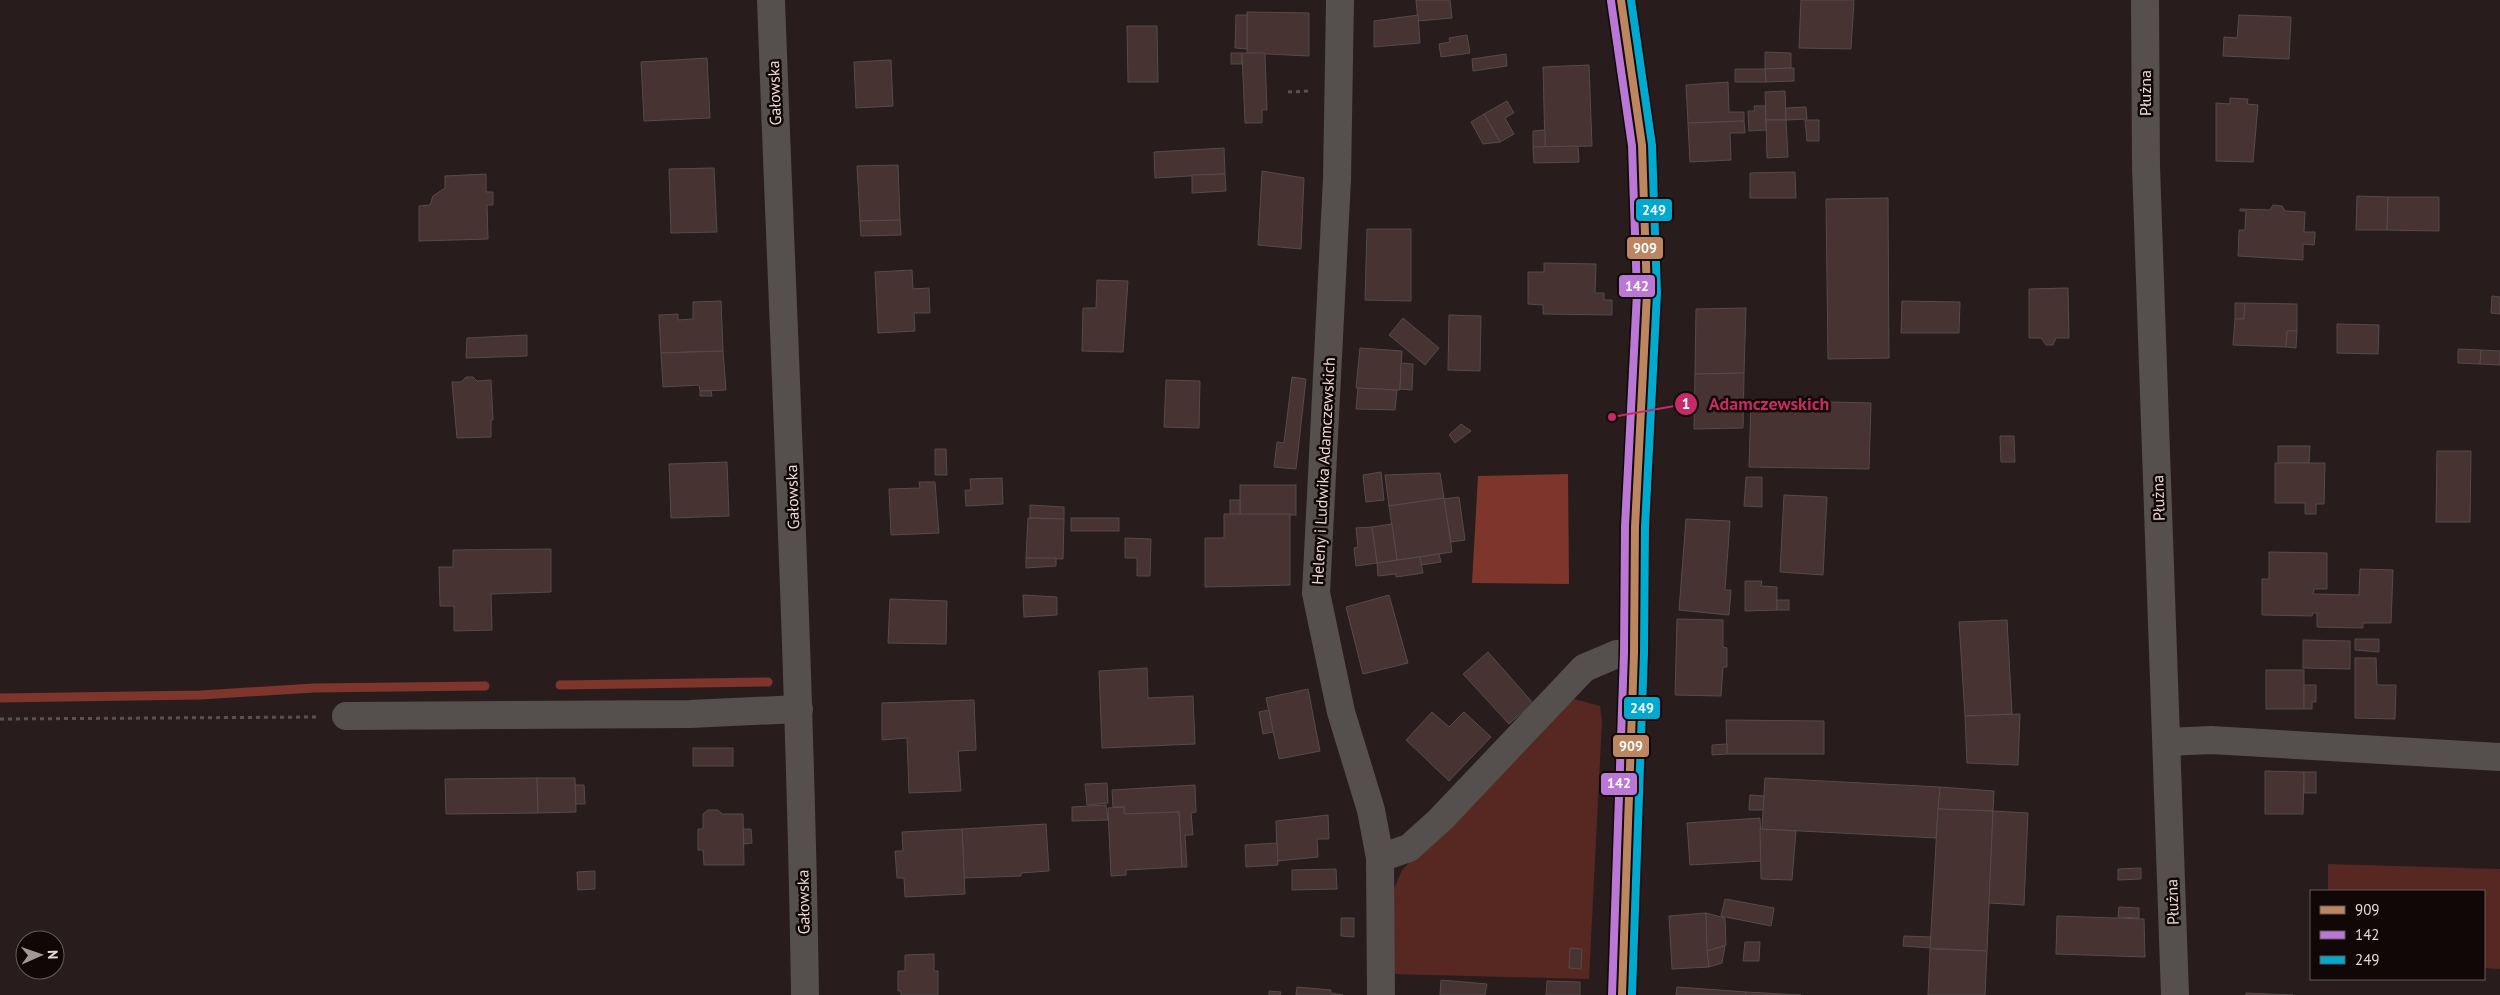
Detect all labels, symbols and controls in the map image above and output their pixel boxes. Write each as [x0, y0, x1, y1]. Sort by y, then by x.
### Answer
street label: Gałowska [763, 60, 785, 126]
street label: Płużna [2135, 70, 2155, 116]
line badge: 249 [1635, 198, 1673, 222]
text: 249 [1642, 201, 1666, 219]
line badge: 909 [1626, 236, 1664, 260]
text: 909 [1633, 239, 1657, 257]
line badge: 142 [1618, 274, 1656, 298]
text: 142 [1625, 277, 1649, 295]
street label: Heleny i Ludwika Adamczewskich [1307, 357, 1339, 585]
callout: Adamczewskich [1674, 388, 1839, 421]
text: Adamczewskich [1709, 392, 1829, 415]
text: 1 [1682, 394, 1690, 413]
street label: Gałowska [781, 464, 803, 530]
street label: Płużna [2147, 475, 2169, 521]
line badge: 249 [1623, 696, 1661, 720]
text: 249 [1630, 699, 1654, 717]
line badge: 909 [1612, 734, 1650, 758]
text: 909 [1619, 737, 1643, 755]
line badge: 142 [1600, 772, 1638, 796]
text: 142 [1607, 774, 1631, 792]
street label: Gałowska [792, 869, 814, 935]
street label: Płużna [2161, 879, 2183, 925]
legend [2310, 890, 2485, 980]
text: 909 [2355, 900, 2380, 919]
text: 142 [2355, 925, 2380, 944]
north arrow [15, 930, 65, 980]
text: N [44, 950, 62, 959]
text: 249 [2355, 950, 2380, 969]

